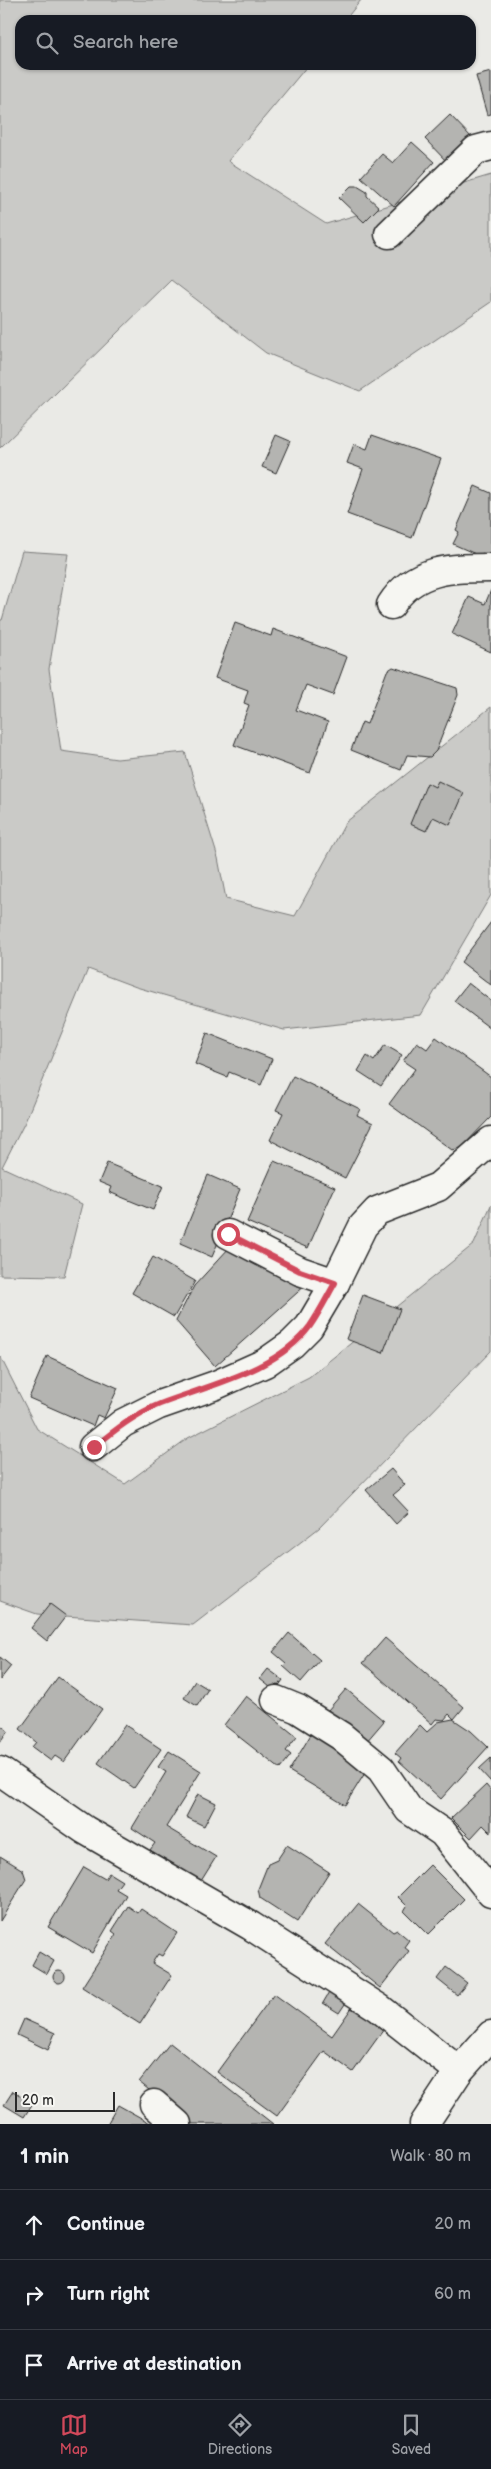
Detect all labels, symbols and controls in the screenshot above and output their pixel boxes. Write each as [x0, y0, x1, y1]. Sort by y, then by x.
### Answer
search box [15, 15, 476, 70]
icon: search [33, 29, 61, 57]
text: Search here [73, 31, 178, 54]
route start [217, 1223, 240, 1246]
route end [83, 1436, 106, 1459]
scale bar [15, 2089, 115, 2112]
text: 20 m [22, 2092, 54, 2109]
text: 1 min [20, 2144, 69, 2169]
text: Walk · 80 m [390, 2147, 471, 2166]
icon: ahead [20, 2211, 48, 2239]
text: Continue [67, 2213, 145, 2236]
text: 20 m [435, 2215, 471, 2234]
icon: right [20, 2281, 48, 2309]
text: Turn right [67, 2283, 150, 2306]
text: 60 m [434, 2285, 471, 2304]
icon: arrive [20, 2351, 48, 2379]
text: Arrive at destination [67, 2353, 242, 2376]
tab: Map [60, 2411, 88, 2458]
tab: Directions [208, 2411, 272, 2458]
tab: Saved [392, 2411, 431, 2458]

